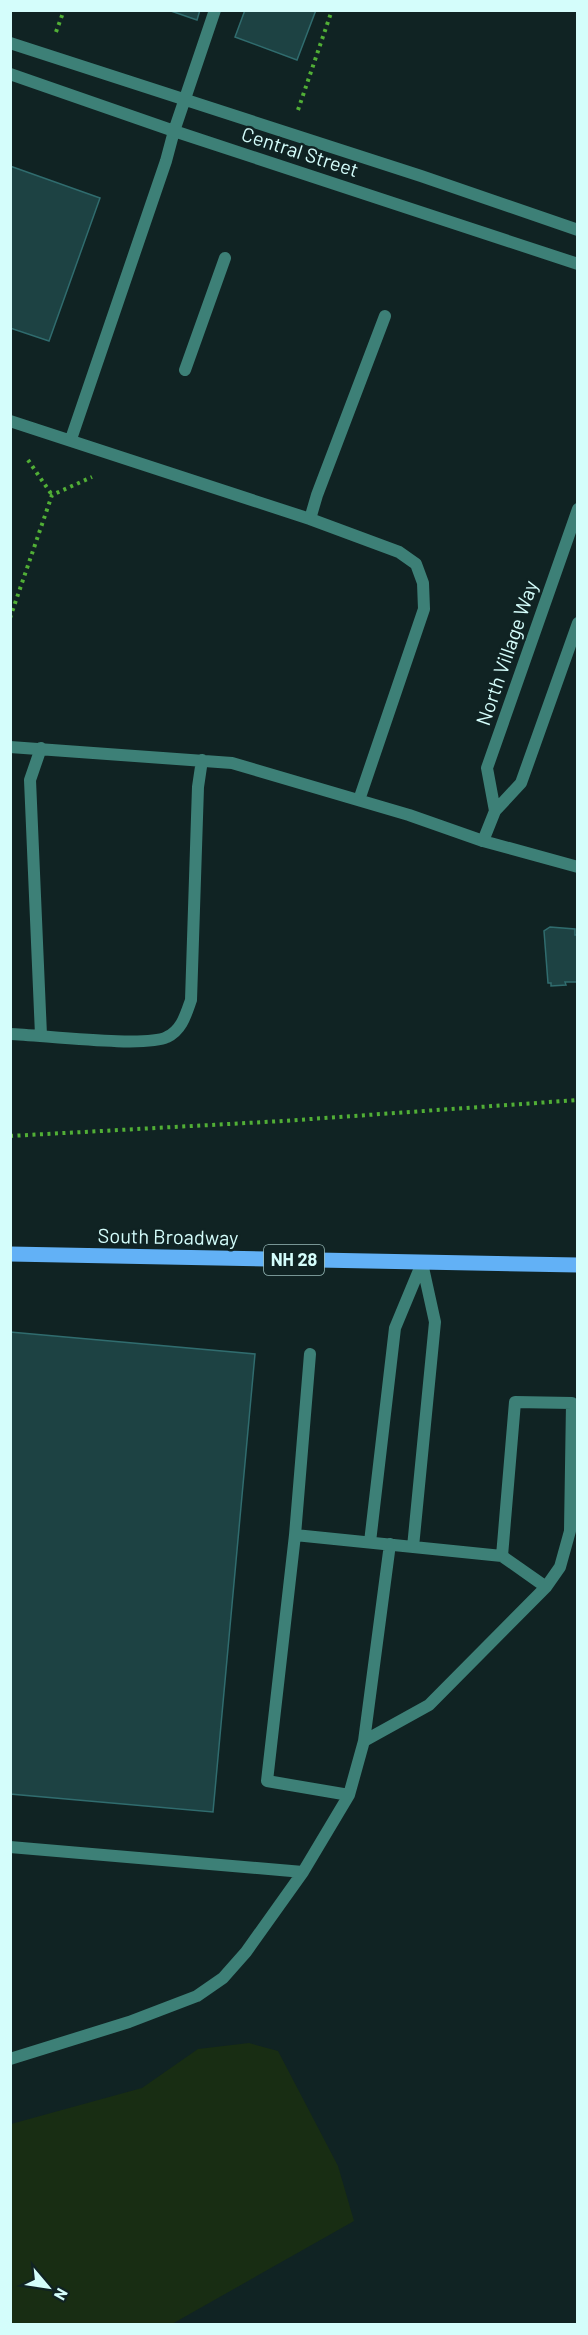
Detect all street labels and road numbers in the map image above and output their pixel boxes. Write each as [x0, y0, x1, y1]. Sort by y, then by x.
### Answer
street label: Central Street [239, 121, 362, 181]
street label: North Village Way [470, 577, 542, 728]
street label: South Broadway [97, 1223, 239, 1249]
road number: NH 28 [264, 1245, 324, 1275]

